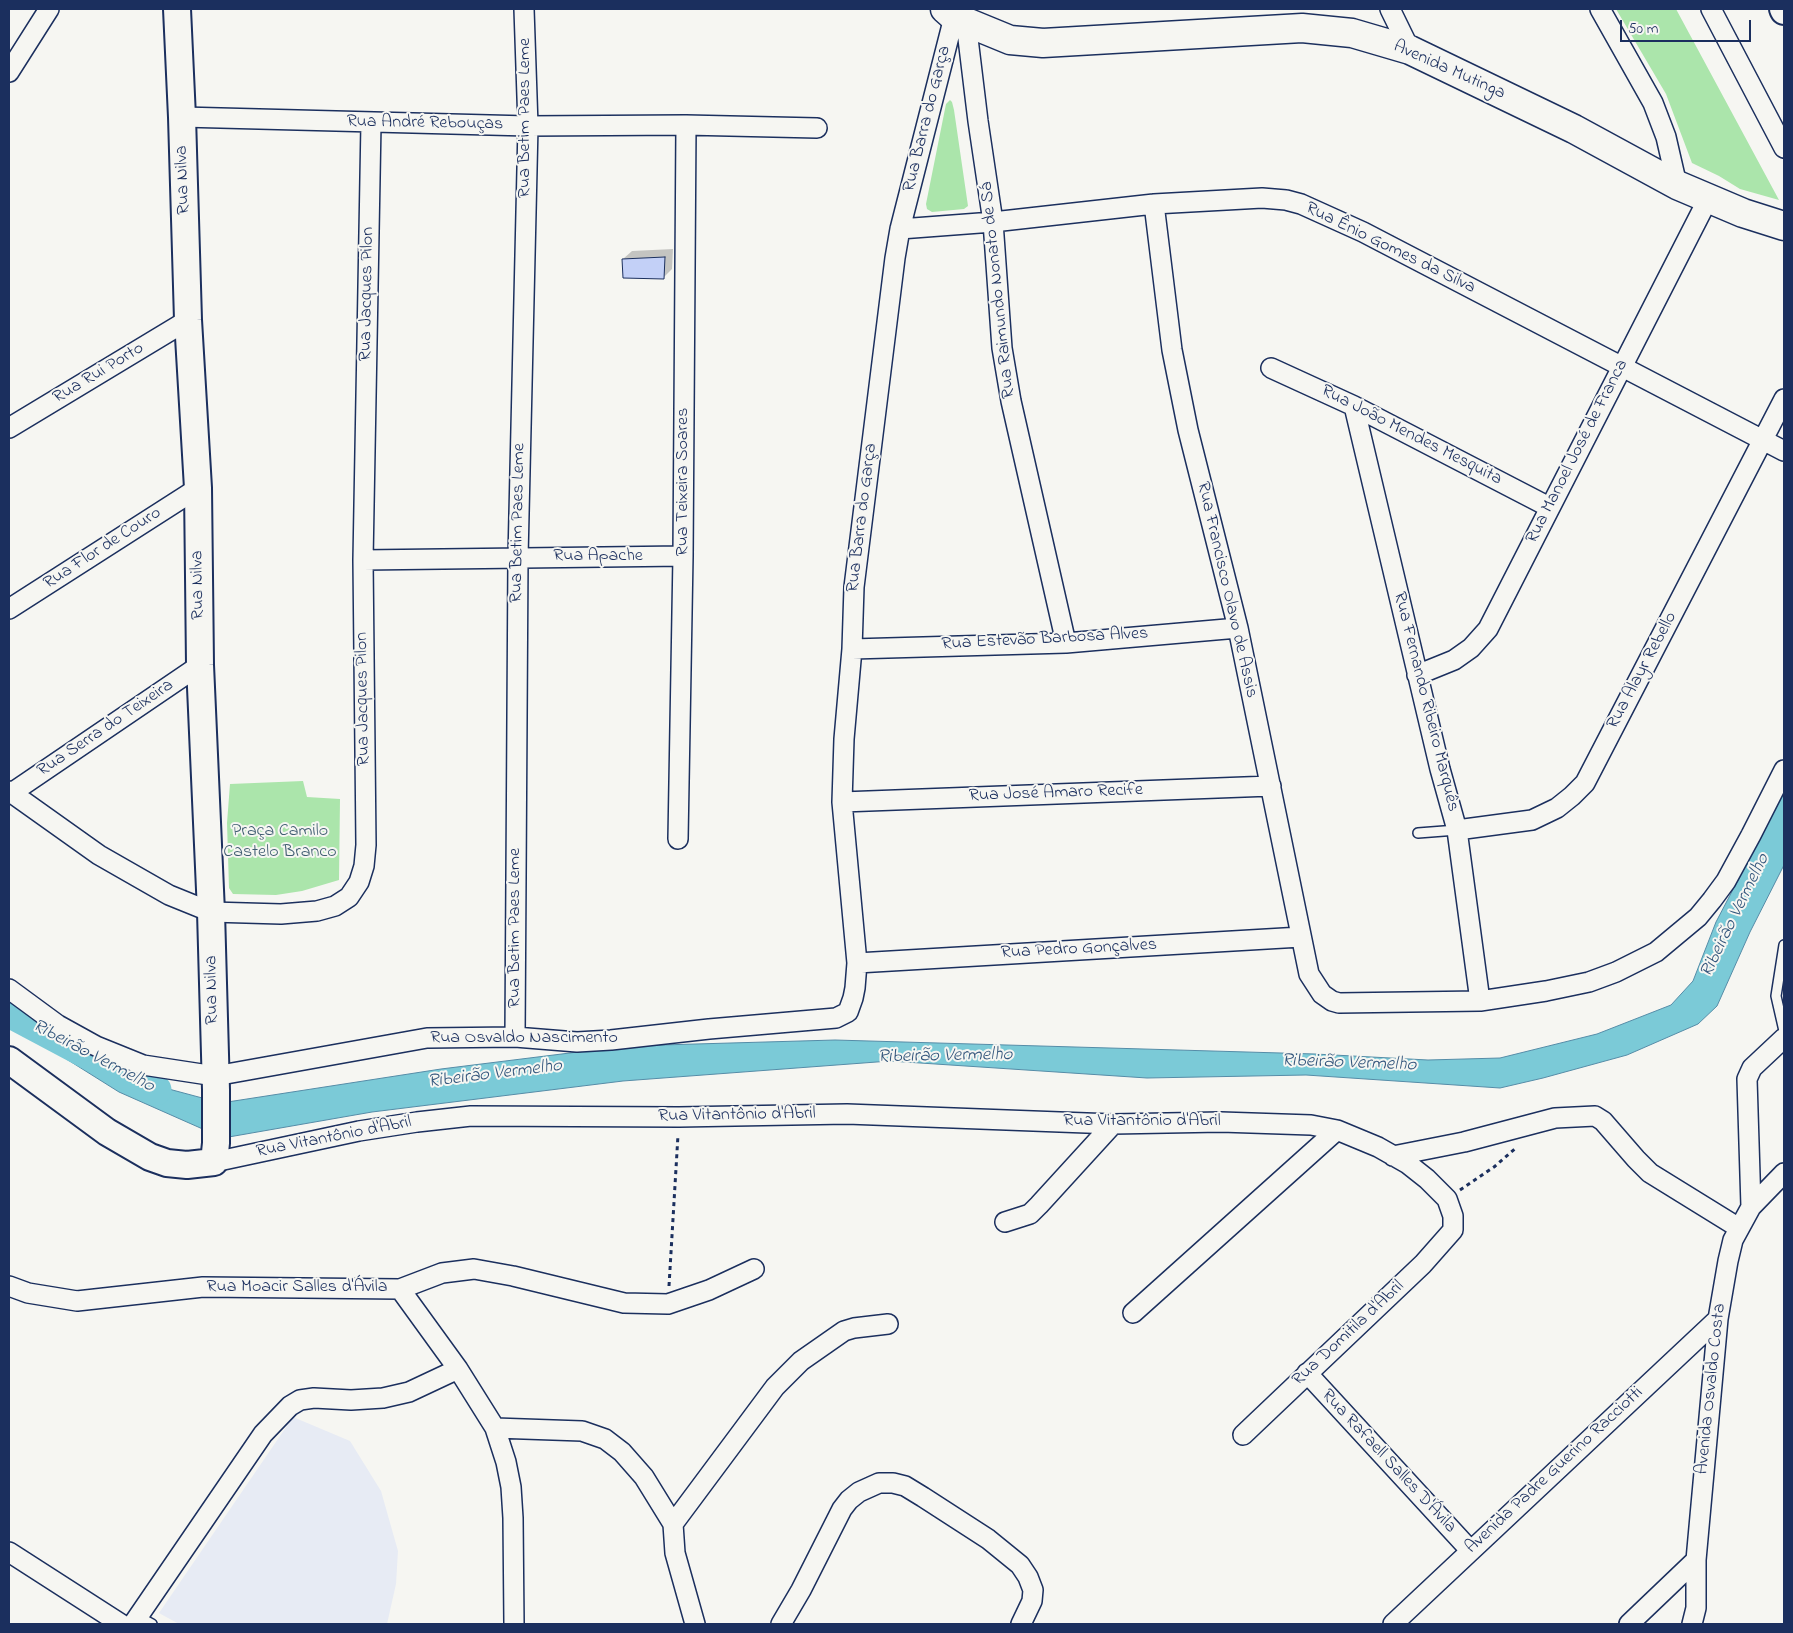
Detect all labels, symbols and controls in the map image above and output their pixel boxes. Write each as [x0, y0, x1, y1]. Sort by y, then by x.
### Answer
scale bar [1623, 10, 1754, 42]
text: 50 m [1628, 18, 1658, 40]
street label: Avenida Mutinga [1390, 37, 1508, 105]
street label: Rua Betim Paes Leme [515, 38, 537, 198]
street label: Rua Barra do Garça [899, 44, 957, 194]
street label: Rua André Rebouças [347, 112, 503, 136]
street label: Rua Nilva [172, 145, 196, 215]
street label: Rua Raimundo Nonato de Sá [977, 181, 1021, 399]
street label: Rua Ênio Gomes da Silva [1301, 198, 1479, 300]
street label: Rua Jacques Pilon [356, 227, 380, 361]
street label: Rua Rui Porto [50, 338, 148, 410]
street label: Rua Manoel José de Franca [1522, 356, 1634, 548]
street label: Rua João Mendes Mesquita [1317, 381, 1505, 491]
street label: Rua Teixeira Soares [673, 408, 695, 556]
street label: Rua Barra do Garça [843, 442, 883, 594]
street label: Rua Betim Paes Leme [507, 443, 531, 603]
street label: Rua Francisco Olavo de Assis [1191, 480, 1261, 700]
street label: Rua Flor de Couro [40, 503, 166, 595]
street label: Rua Apache [553, 546, 643, 568]
street label: Rua Nilva [188, 550, 210, 620]
street label: Rua Fernando Ribeiro Marquês [1387, 590, 1463, 814]
street label: Rua Alayr Rebello [1603, 609, 1683, 733]
street label: Rua Estevão Barbosa Alves [941, 624, 1149, 656]
street label: Rua Jacques Pilon [352, 632, 376, 766]
street label: Rua Serra do Teixeira [34, 675, 178, 783]
street label: Rua José Amaro Recife [969, 780, 1143, 808]
park label: Praça Camilo Castelo Branco [223, 821, 337, 864]
street label: Rua Betim Paes Leme [505, 848, 527, 1008]
water label: Ribeirão Vermelho [1696, 850, 1776, 982]
street label: Rua Pedro Gonçalves [1000, 935, 1158, 965]
street label: Rua Nilva [202, 955, 224, 1025]
water label: Ribeirão Vermelho [28, 1015, 158, 1099]
street label: Rua Osvaldo Nascimento [430, 1028, 618, 1050]
water label: Ribeirão Vermelho [877, 1044, 1013, 1070]
water label: Ribeirão Vermelho [1281, 1050, 1417, 1078]
water label: Ribeirão Vermelho [427, 1055, 563, 1095]
street label: Rua Vitantônio d'Abril [658, 1104, 816, 1128]
street label: Rua Vitantônio d'Abril [1063, 1111, 1221, 1133]
street label: Rua Vitantônio d'Abril [255, 1112, 413, 1164]
street label: Rua Moacir Salles d'Ávila [207, 1277, 387, 1299]
street label: Rua Domitila d'Abril [1289, 1277, 1409, 1391]
street label: Avenida Osvaldo Costa [1692, 1302, 1732, 1476]
street label: Avenida Padre Guerino Racciotti [1462, 1383, 1648, 1559]
street label: Rua Rafaell Salles D'Ávila [1316, 1386, 1460, 1538]

